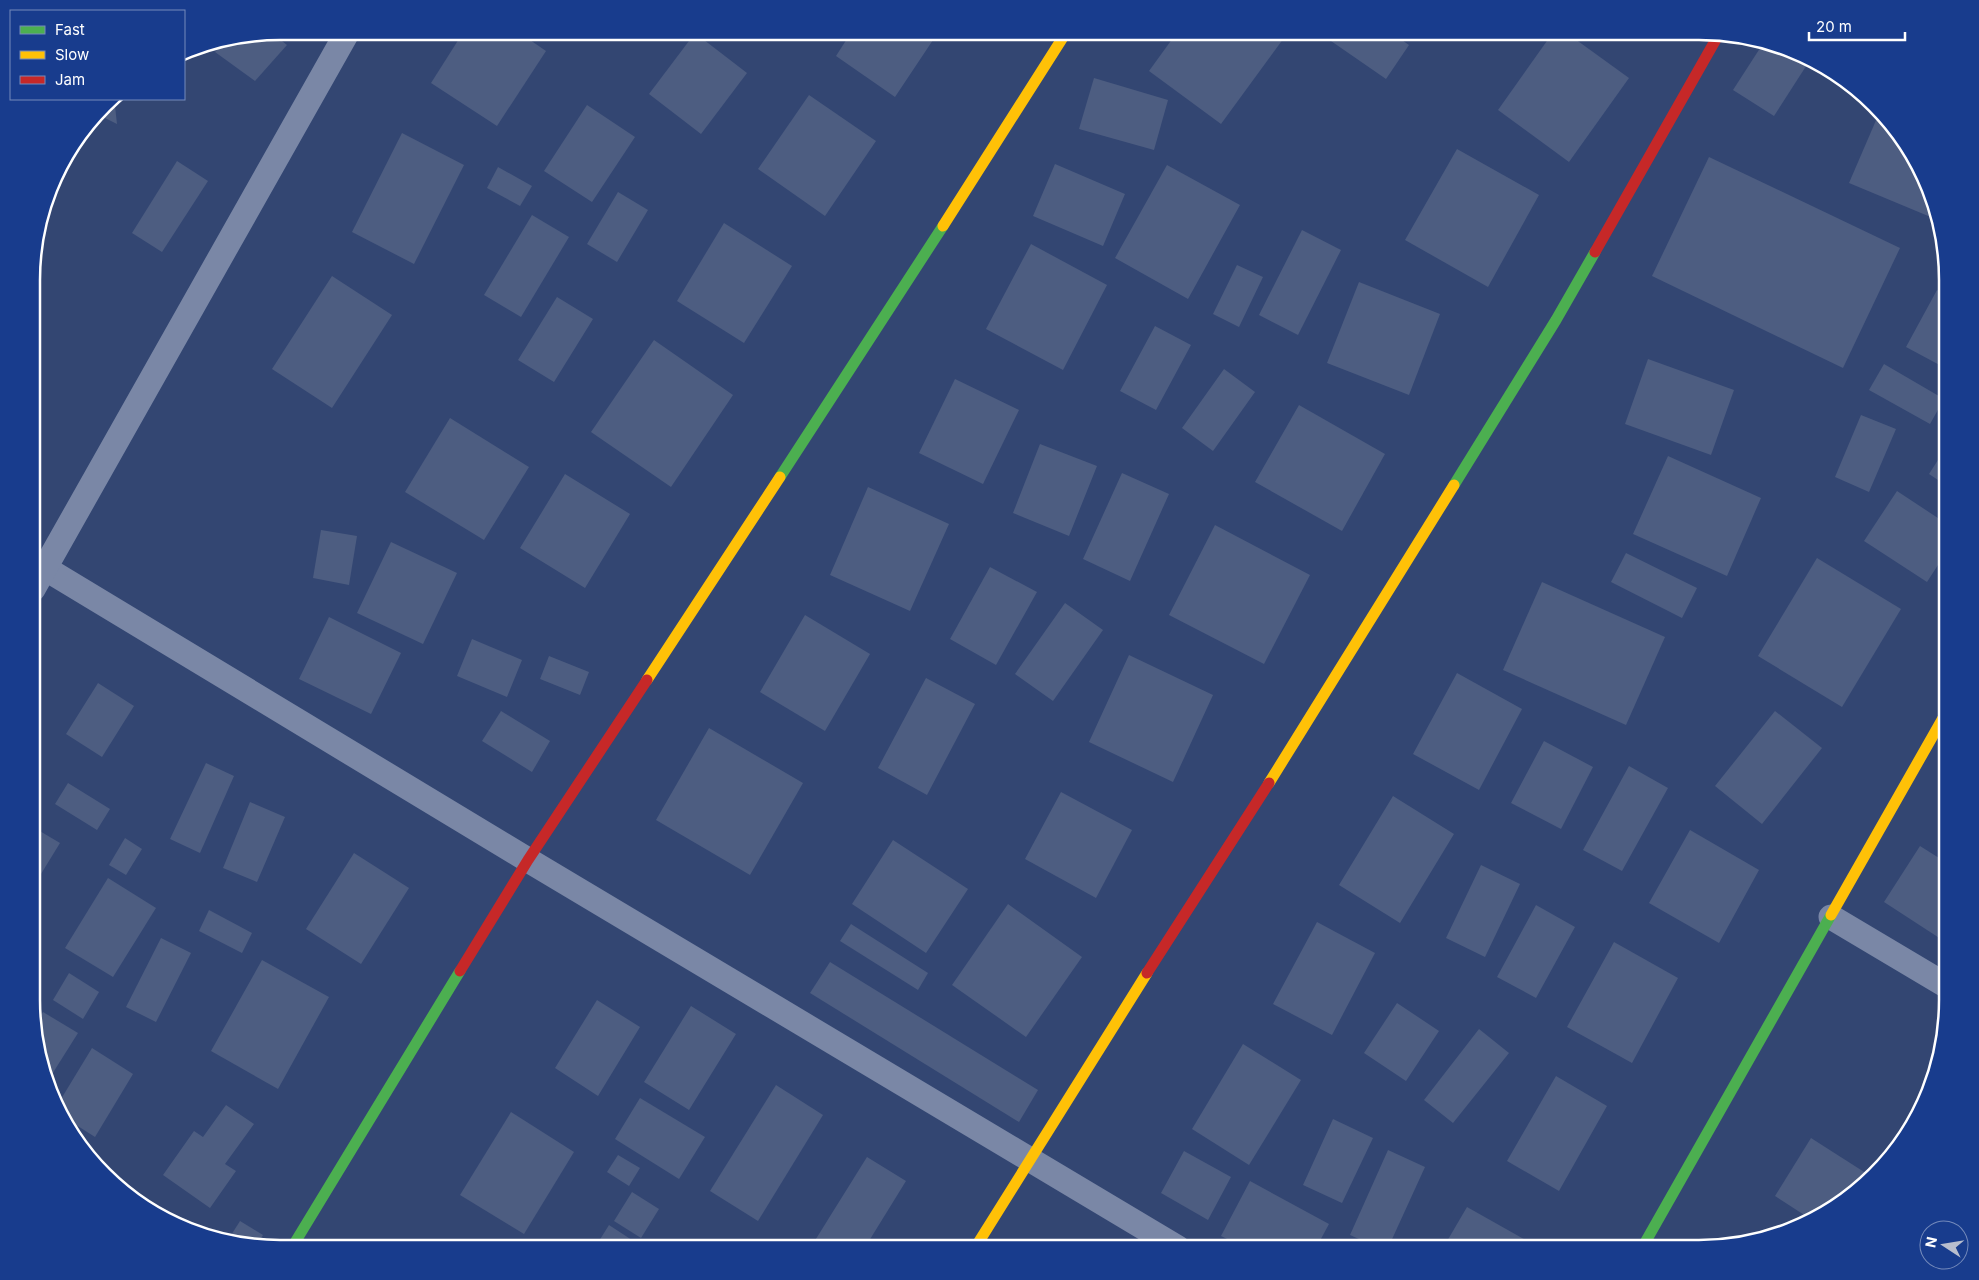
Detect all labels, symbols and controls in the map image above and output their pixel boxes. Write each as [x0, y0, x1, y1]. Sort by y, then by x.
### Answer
legend [10, 10, 185, 100]
scale bar [1809, 10, 1905, 42]
text: 20 m [1816, 17, 1852, 36]
text: Fast [55, 20, 85, 39]
text: Slow [55, 45, 89, 64]
text: Jam [55, 70, 85, 89]
north arrow [1919, 1220, 1969, 1270]
text: N [1921, 1235, 1940, 1249]

